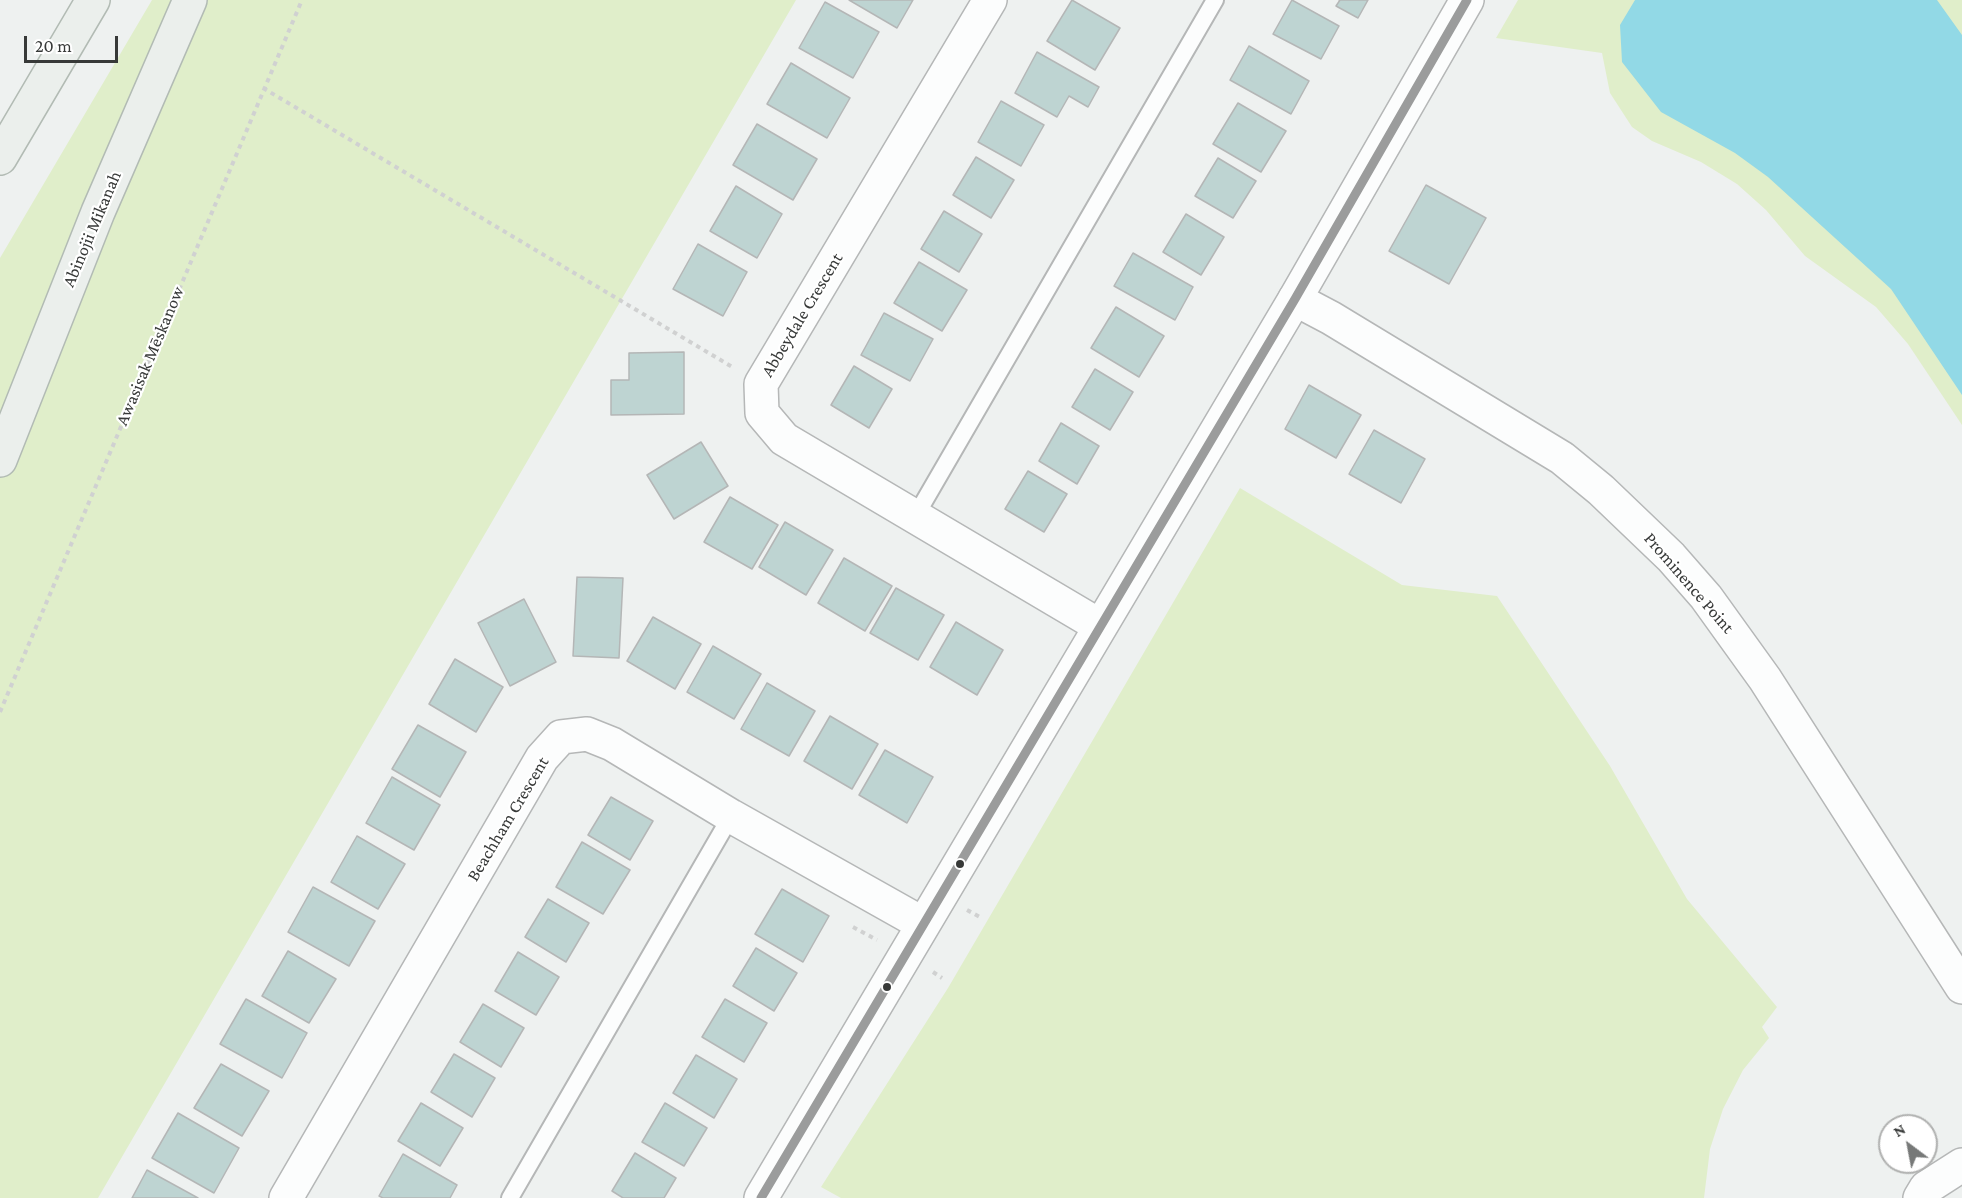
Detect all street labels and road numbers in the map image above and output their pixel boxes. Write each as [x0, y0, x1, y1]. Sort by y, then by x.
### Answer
street label: Abinojii Mikanah [58, 168, 126, 290]
street label: Abbeydale Crescent [756, 249, 848, 381]
street label: Awasisak Mēskanow [111, 283, 189, 429]
street label: Prominence Point [1639, 528, 1739, 638]
street label: Beachham Crescent [462, 753, 554, 885]

